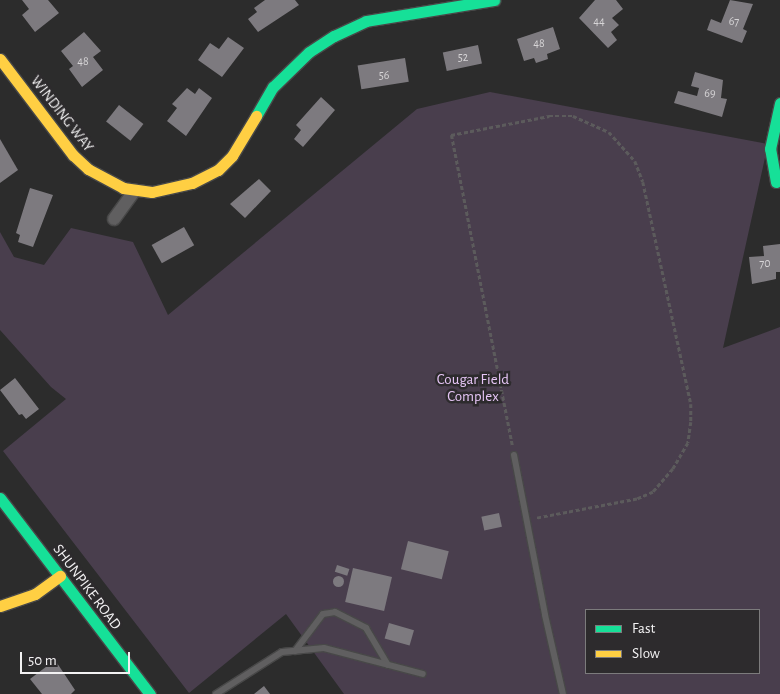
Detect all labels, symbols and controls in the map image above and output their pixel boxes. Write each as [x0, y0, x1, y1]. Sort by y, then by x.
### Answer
house number: 44 [593, 15, 605, 29]
house number: 67 [729, 15, 739, 29]
house number: 48 [533, 37, 545, 51]
house number: 52 [458, 51, 468, 65]
house number: 48 [77, 55, 89, 69]
house number: 56 [379, 69, 389, 83]
street label: WINDING WAY [27, 72, 97, 156]
house number: 69 [704, 87, 716, 101]
house number: 70 [759, 257, 771, 271]
park label: Cougar Field Complex [437, 370, 509, 405]
street label: SHUNPIKE ROAD [49, 541, 125, 633]
legend [585, 609, 760, 674]
text: Fast [632, 621, 655, 636]
scale bar [22, 642, 132, 674]
text: Slow [632, 646, 660, 661]
text: 50 m [28, 653, 57, 668]

